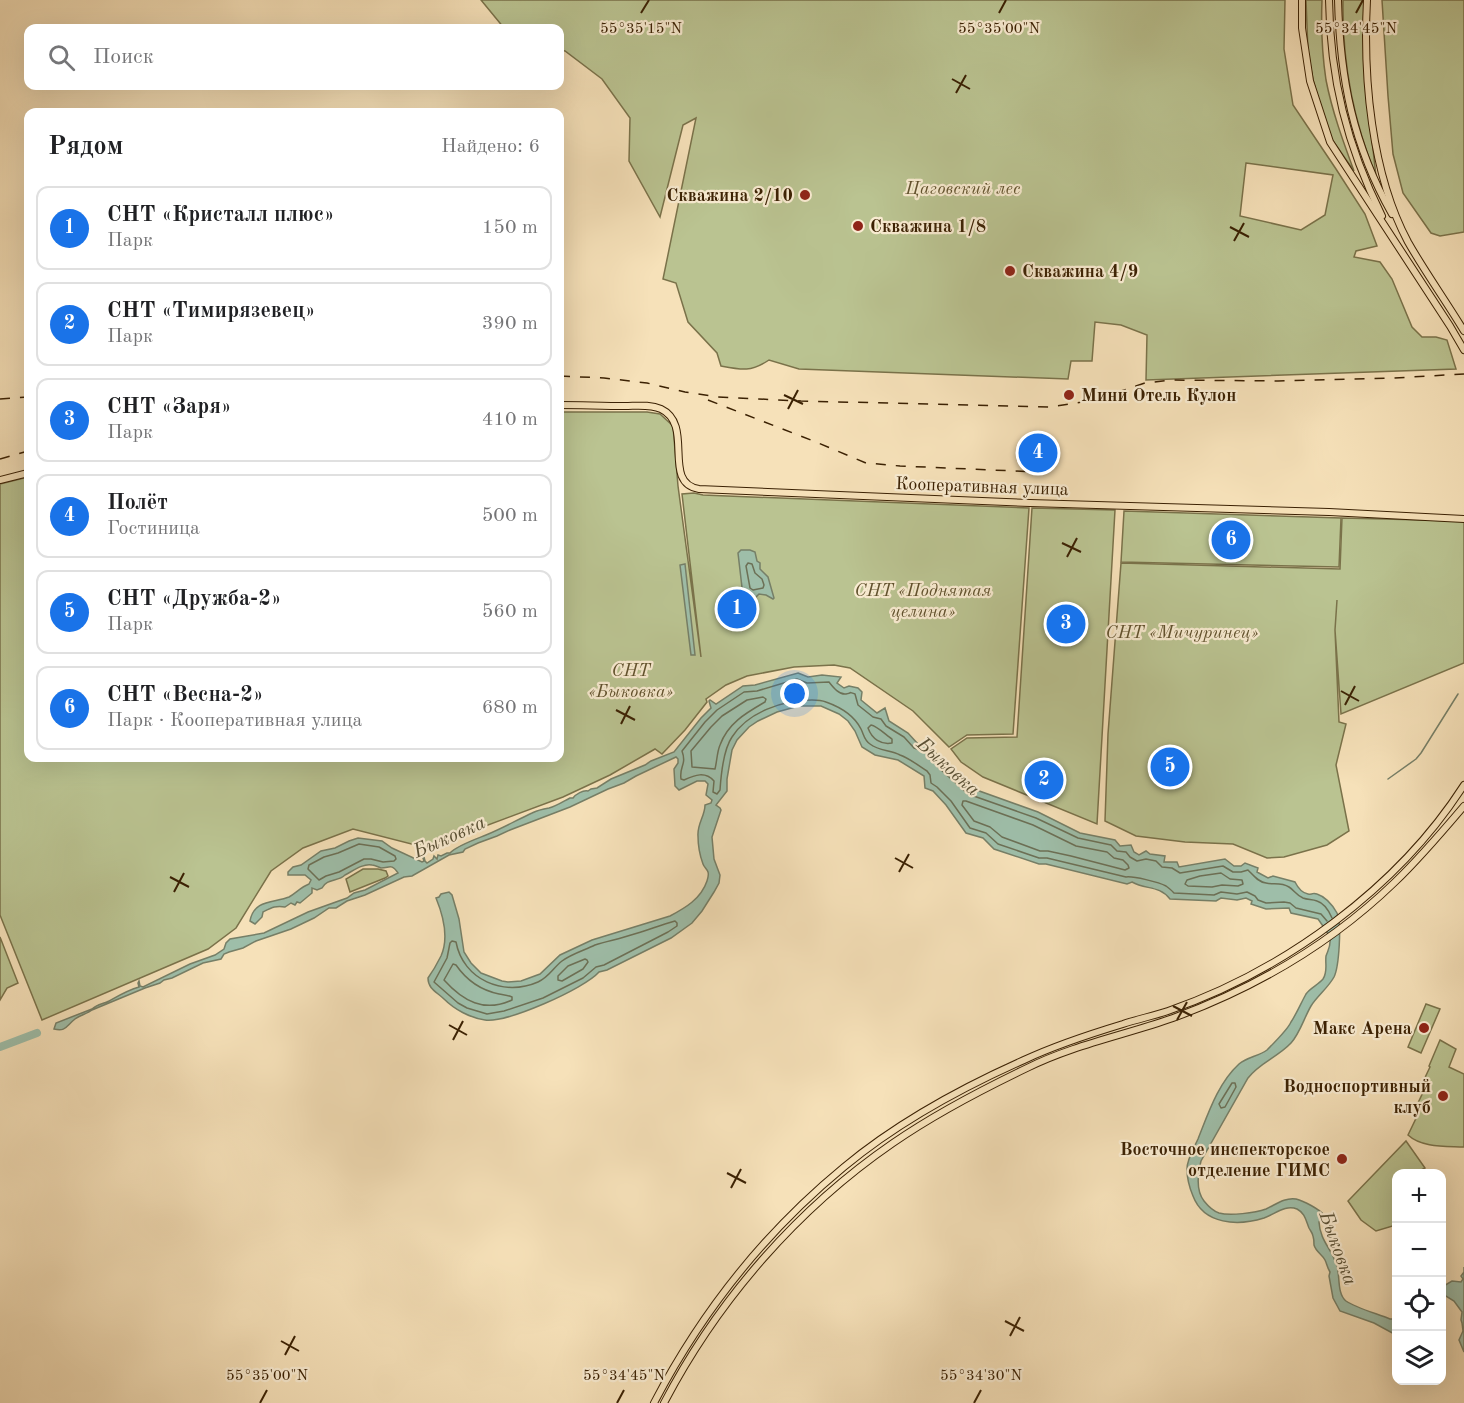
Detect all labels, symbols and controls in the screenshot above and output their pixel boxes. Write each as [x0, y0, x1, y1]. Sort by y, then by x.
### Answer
text: 55°35'15"N [600, 22, 682, 37]
text: 55°35'00"N [958, 22, 1040, 37]
text: 55°34'45"N [1315, 22, 1397, 37]
search box [24, 24, 564, 90]
icon: search [45, 41, 78, 74]
text: Поиск [93, 46, 154, 68]
text: Рядом [48, 134, 123, 160]
text: Найдено: 6 [441, 137, 540, 157]
park label: Цаговский лес [904, 180, 1021, 198]
place label: Скважина 2/10 [666, 187, 793, 205]
marker: Скважина 2/10 [798, 188, 812, 202]
text: СНТ «Кристалл плюс» [107, 204, 335, 226]
text: 1 [64, 218, 75, 238]
text: 150 m [482, 218, 538, 238]
place label: Скважина 1/8 [870, 218, 986, 236]
marker: Скважина 1/8 [851, 219, 865, 233]
text: Парк [107, 231, 153, 251]
place label: Скважина 4/9 [1022, 263, 1138, 281]
marker: Скважина 4/9 [1003, 264, 1017, 278]
text: СНТ «Тимирязевец» [107, 300, 316, 322]
text: 2 [64, 314, 75, 334]
text: 390 m [482, 314, 538, 334]
text: Парк [107, 327, 153, 347]
place label: Мини Отель Кулон [1081, 387, 1236, 405]
marker: Мини Отель Кулон [1062, 388, 1076, 402]
text: СНТ «Заря» [107, 396, 232, 418]
text: 3 [64, 410, 75, 430]
text: 410 m [482, 410, 538, 430]
text: Парк [107, 423, 153, 443]
pin: 4 [1018, 430, 1058, 476]
street label: Кооперативная улица [895, 475, 1069, 499]
text: Полёт [107, 492, 168, 514]
text: 4 [64, 506, 75, 526]
text: 500 m [482, 506, 538, 526]
pin: 6 [1212, 518, 1250, 562]
text: Гостиница [107, 519, 200, 539]
park label: СНТ «Поднятая целина» [854, 582, 992, 621]
pin: 1 [718, 586, 756, 632]
text: СНТ «Дружба-2» [107, 588, 282, 610]
text: 5 [64, 602, 75, 622]
text: 560 m [482, 602, 538, 622]
pin: 3 [1046, 602, 1086, 646]
text: Парк [107, 615, 153, 635]
park label: СНТ «Мичуринец» [1105, 624, 1259, 642]
park label: СНТ «Быковка» [588, 662, 674, 701]
your location [780, 679, 809, 708]
text: СНТ «Весна-2» [107, 684, 264, 706]
text: 6 [64, 698, 75, 718]
text: 680 m [482, 698, 538, 718]
text: Парк · Кооперативная улица [107, 711, 362, 731]
water label: Быковка [912, 734, 983, 801]
pin: 5 [1150, 744, 1190, 789]
pin: 2 [1024, 758, 1064, 802]
water label: Быковка [410, 813, 489, 863]
place label: Макс Арена [1313, 1020, 1412, 1038]
marker: Макс Арена [1417, 1021, 1431, 1035]
place label: Водноспортивный клуб [1283, 1078, 1431, 1117]
marker: Водноспортивный клуб [1436, 1089, 1450, 1103]
place label: Восточное инспекторское отделение ГИМС [1120, 1141, 1330, 1180]
marker: Восточное инспекторское отделение ГИМС [1335, 1152, 1349, 1166]
map controls [1392, 1169, 1446, 1385]
button: + [1392, 1169, 1446, 1223]
water label: Быковка [1314, 1208, 1360, 1289]
button: − [1392, 1223, 1446, 1277]
button: locate [1392, 1277, 1446, 1331]
button: layers [1392, 1331, 1446, 1385]
text: 55°35'00"N [226, 1369, 308, 1384]
text: 55°34'45"N [583, 1369, 665, 1384]
text: 55°34'30"N [940, 1369, 1022, 1384]

